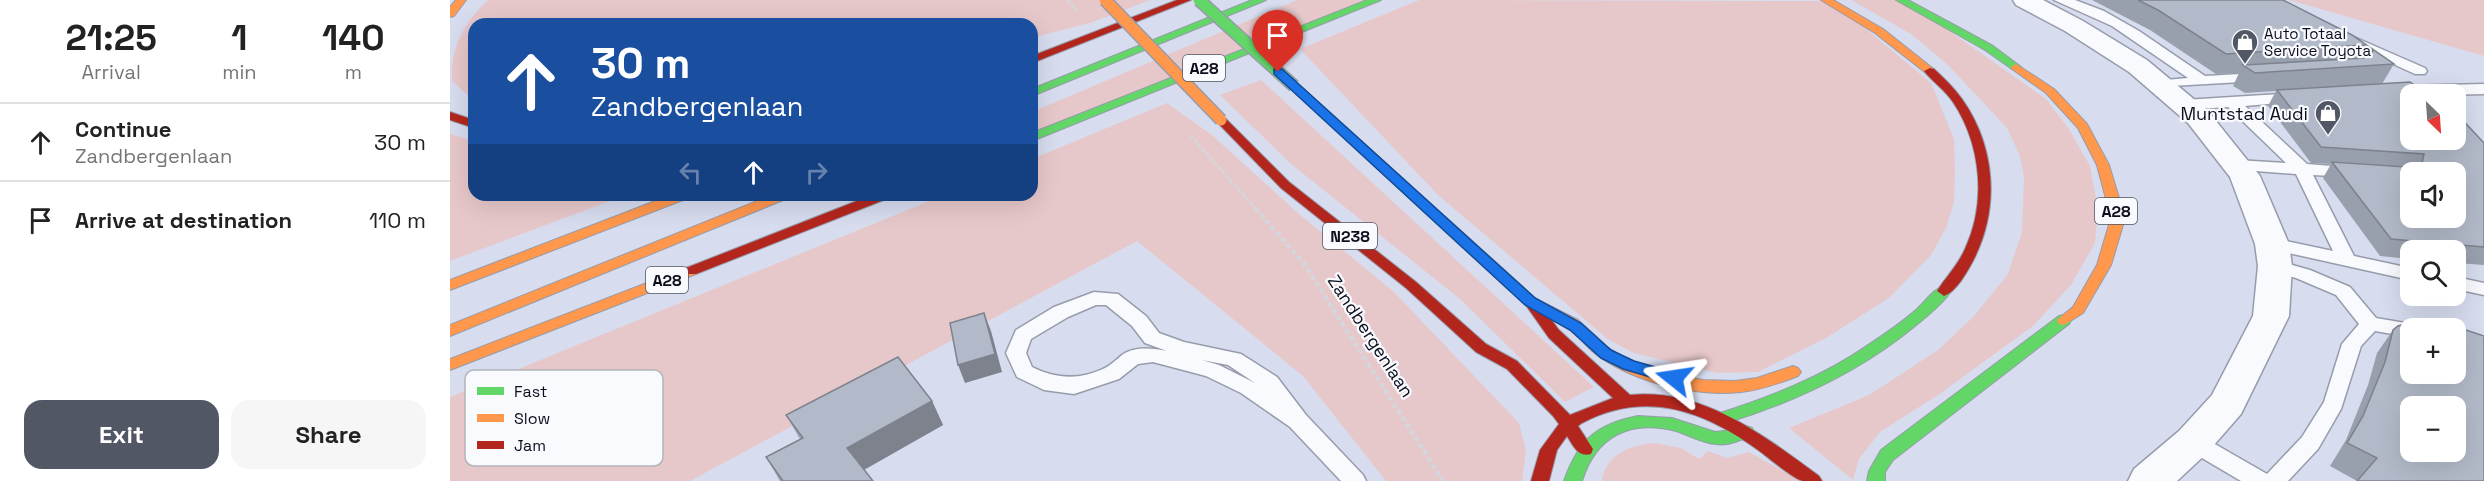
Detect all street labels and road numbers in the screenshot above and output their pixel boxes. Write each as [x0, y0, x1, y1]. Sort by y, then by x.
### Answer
road number: A28 [1183, 55, 1225, 81]
road number: A28 [2095, 198, 2137, 224]
road number: N238 [1323, 223, 1377, 249]
road number: A28 [646, 267, 688, 293]
street label: Zandbergenlaan [1323, 270, 1419, 402]

